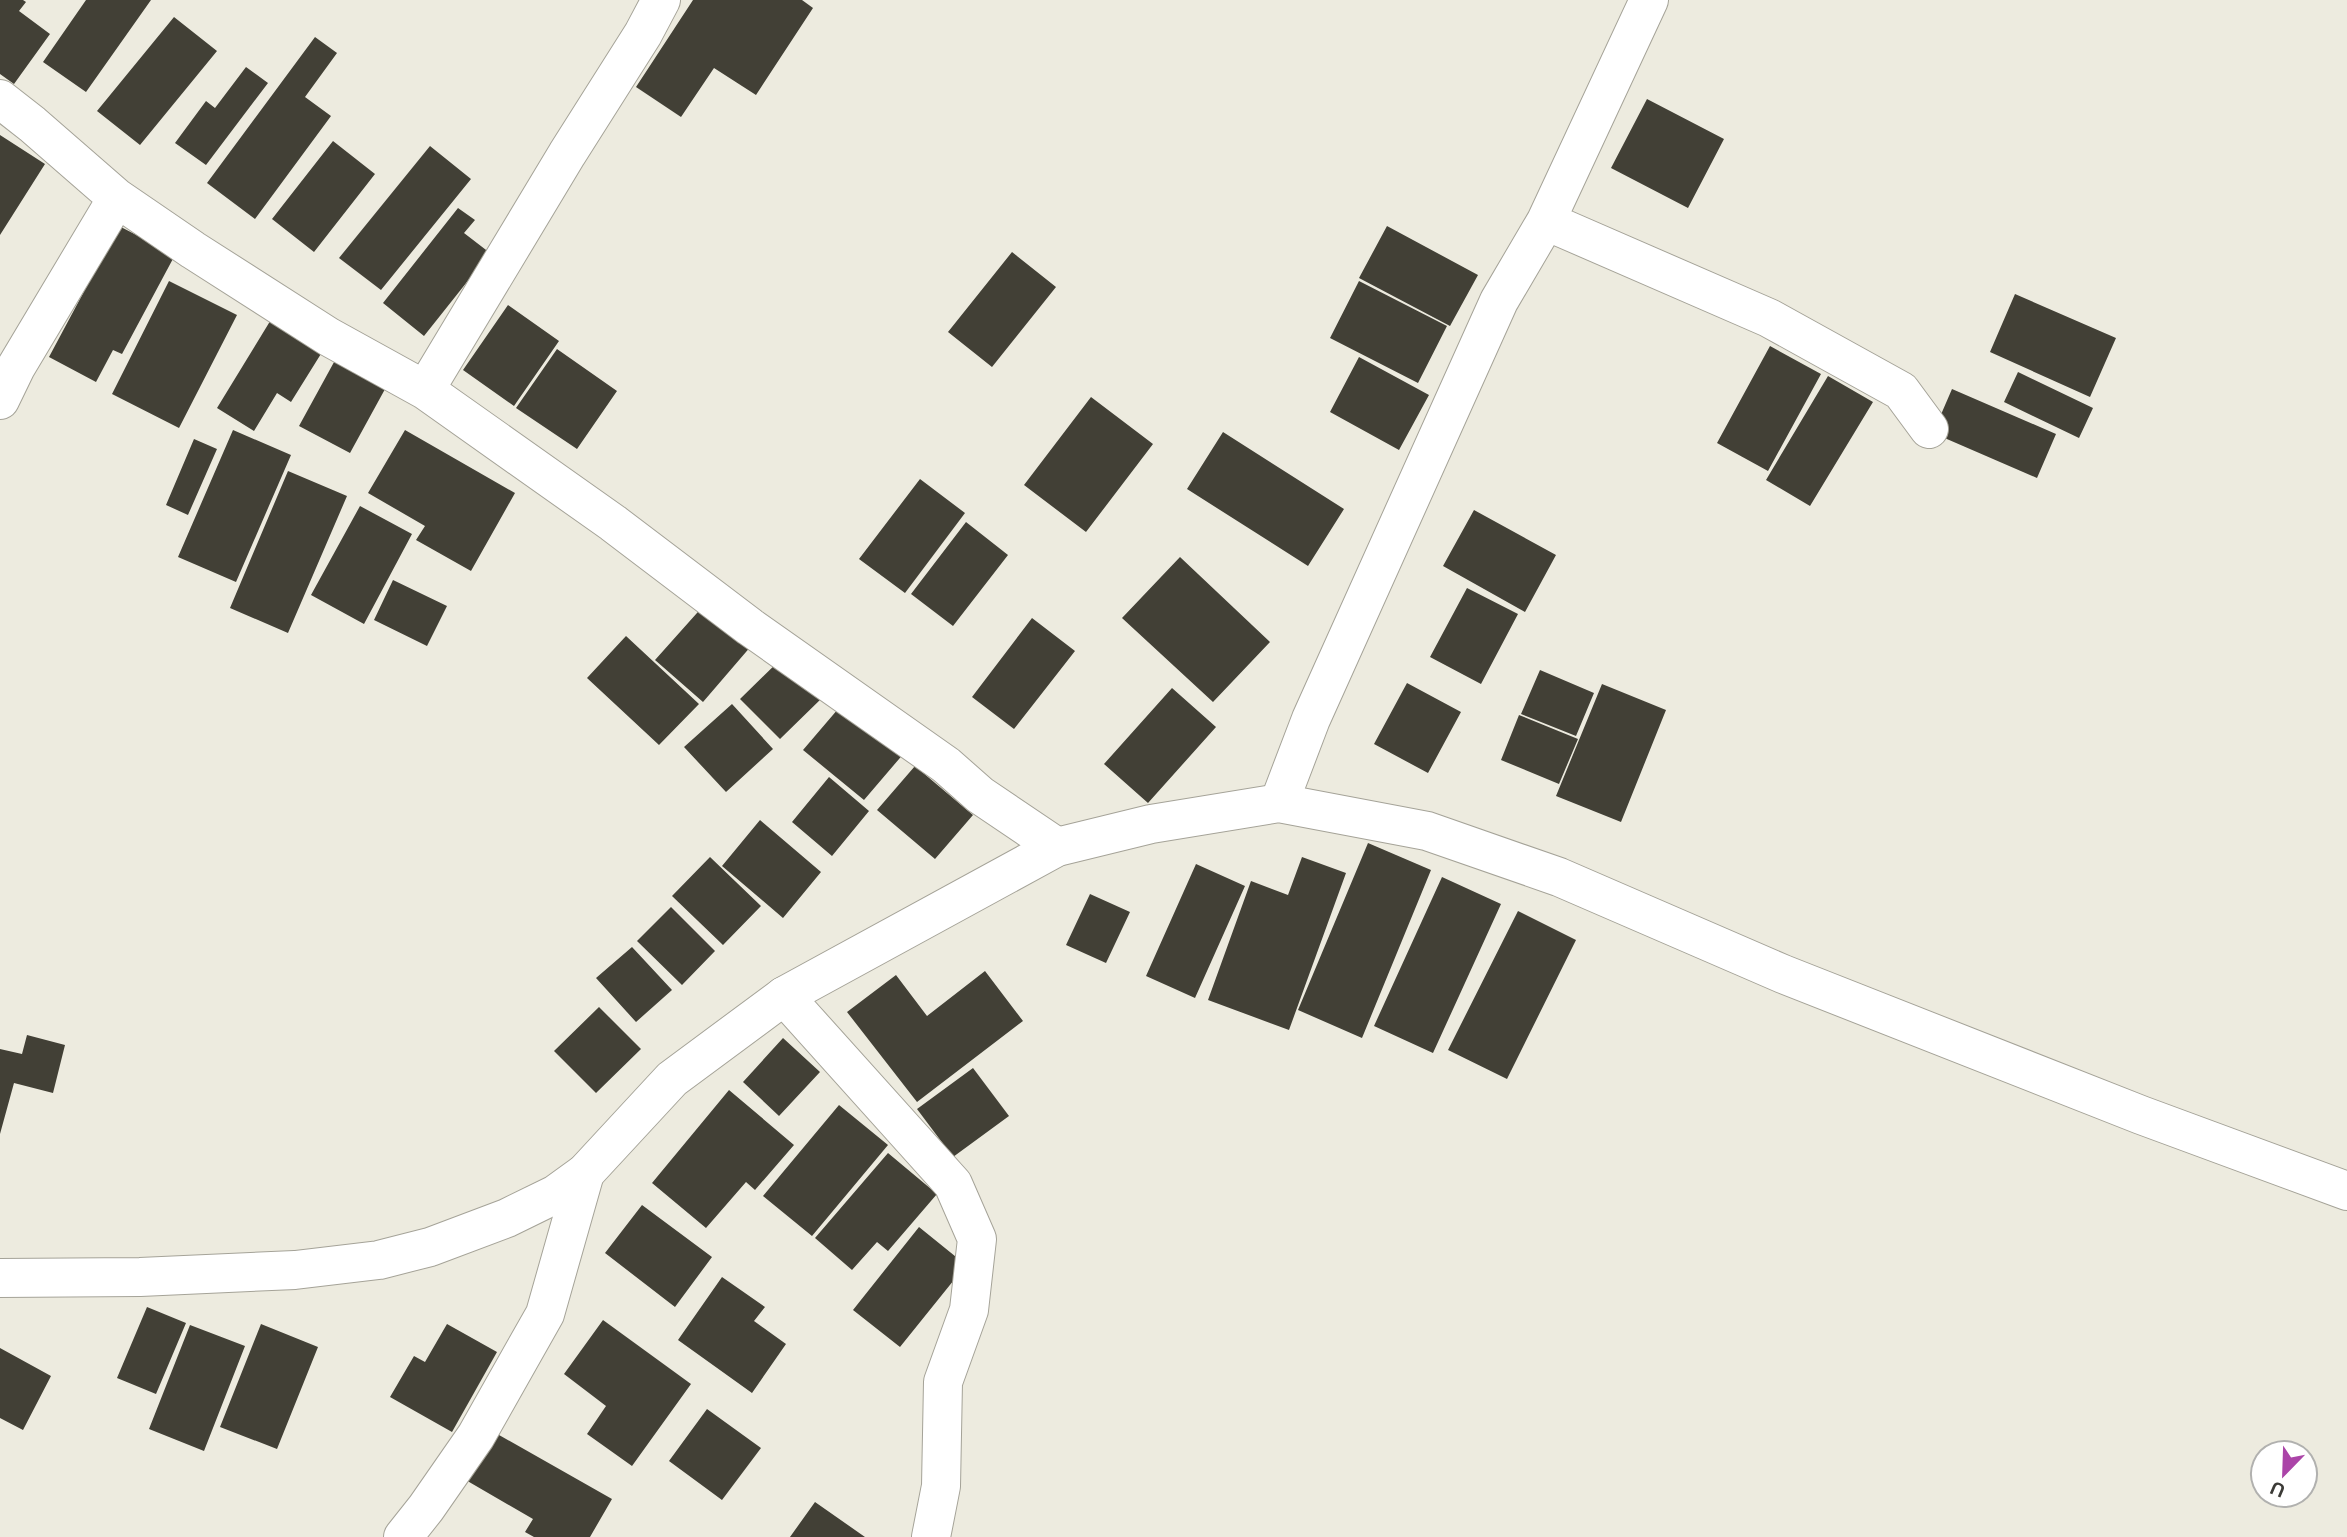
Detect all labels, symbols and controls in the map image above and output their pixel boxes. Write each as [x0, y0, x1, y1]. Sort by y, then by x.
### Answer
north arrow [2249, 1439, 2319, 1509]
text: U [2267, 1477, 2288, 1502]

